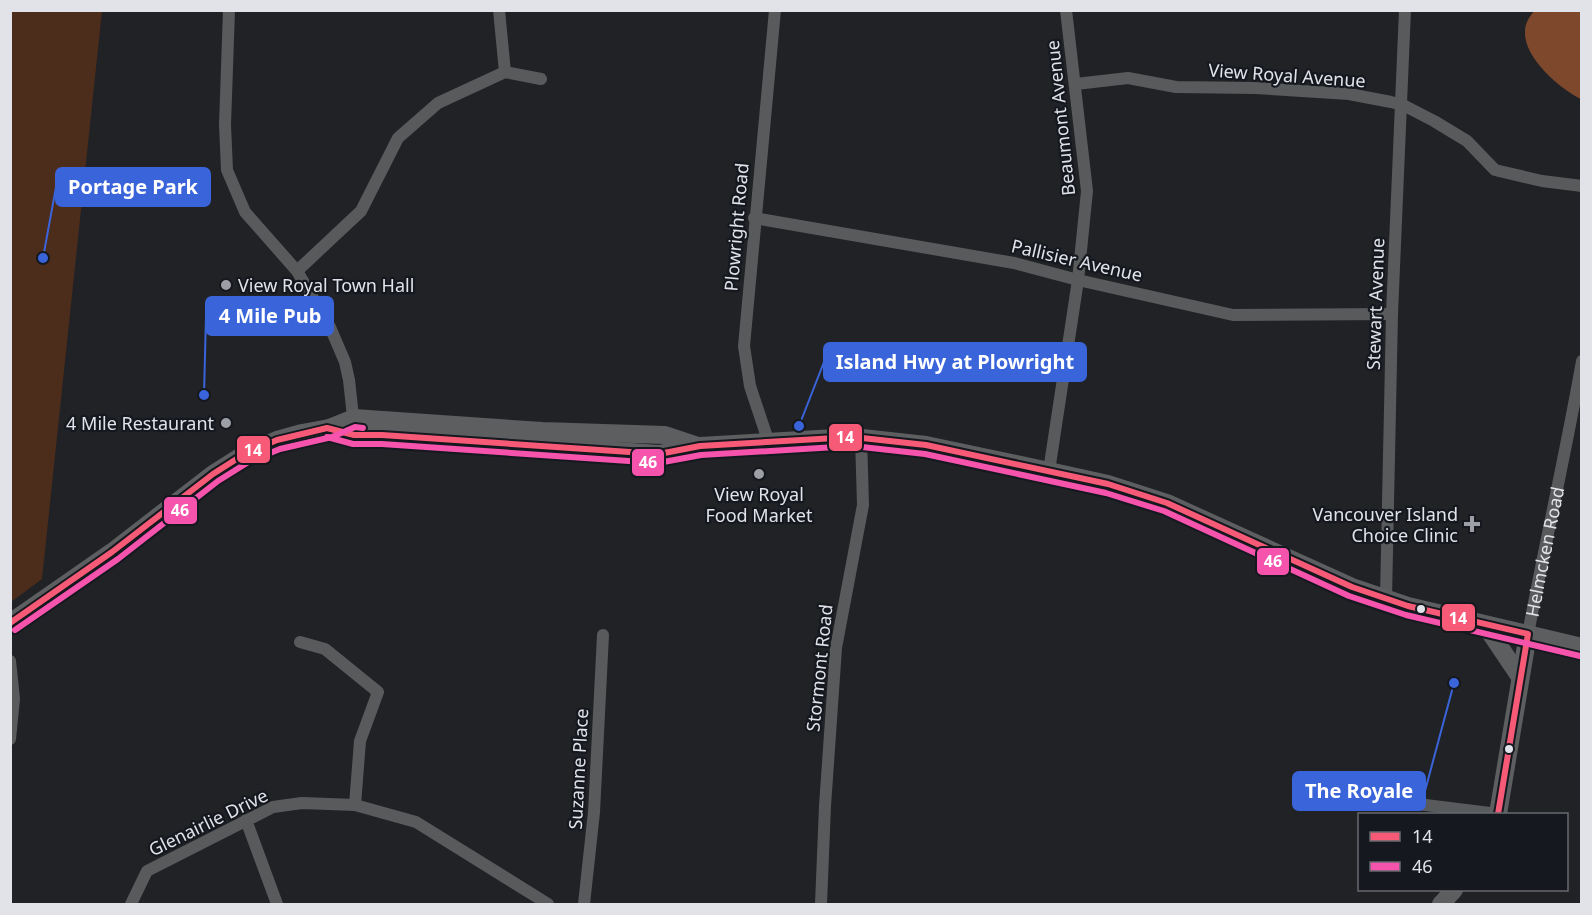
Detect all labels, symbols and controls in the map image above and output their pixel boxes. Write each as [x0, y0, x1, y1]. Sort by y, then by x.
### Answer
street label: Beaumont Avenue [1040, 39, 1080, 197]
street label: View Royal Avenue [1208, 58, 1366, 92]
street label: Plowright Road [718, 162, 754, 292]
callout: Portage Park [56, 168, 210, 206]
text: Portage Park [68, 173, 199, 200]
street label: Pallisier Avenue [1009, 233, 1145, 287]
street label: Stewart Avenue [1361, 238, 1389, 370]
place label: View Royal Town Hall [238, 273, 414, 297]
marker: View Royal Town Hall [219, 278, 233, 292]
callout: 4 Mile Pub [206, 297, 333, 335]
text: 4 Mile Pub [219, 302, 321, 329]
callout: Island Hwy at Plowright [824, 343, 1086, 381]
text: Island Hwy at Plowright [836, 348, 1074, 375]
place label: 4 Mile Restaurant [66, 411, 215, 435]
marker: 4 Mile Restaurant [219, 416, 233, 430]
line badge: 14 [828, 423, 863, 452]
text: 14 [836, 426, 854, 448]
line badge: 14 [236, 435, 271, 464]
text: 14 [244, 439, 262, 461]
line badge: 46 [631, 448, 665, 477]
text: 46 [639, 451, 657, 473]
marker: View Royal Food Market [752, 467, 766, 481]
place label: View Royal Food Market [706, 482, 813, 527]
street label: Helmcken Road [1520, 484, 1569, 619]
line badge: 46 [163, 496, 198, 525]
text: 46 [171, 499, 189, 521]
place label: Vancouver Island Choice Clinic [1313, 502, 1458, 547]
marker: Vancouver Island Choice Clinic [1463, 515, 1481, 533]
line badge: 46 [1256, 547, 1290, 576]
text: 46 [1264, 550, 1282, 572]
street label: Stormont Road [800, 603, 838, 733]
unlabelled marker [1415, 603, 1427, 615]
line badge: 14 [1441, 603, 1476, 632]
text: 14 [1449, 607, 1467, 629]
street label: Suzanne Place [563, 708, 593, 830]
unlabelled marker [1503, 743, 1515, 755]
callout: The Royale [1293, 772, 1425, 810]
text: The Royale [1305, 777, 1413, 804]
street label: Glenairlie Drive [144, 783, 272, 861]
legend [1358, 813, 1568, 891]
text: 14 [1412, 824, 1433, 848]
text: 46 [1412, 854, 1433, 878]

